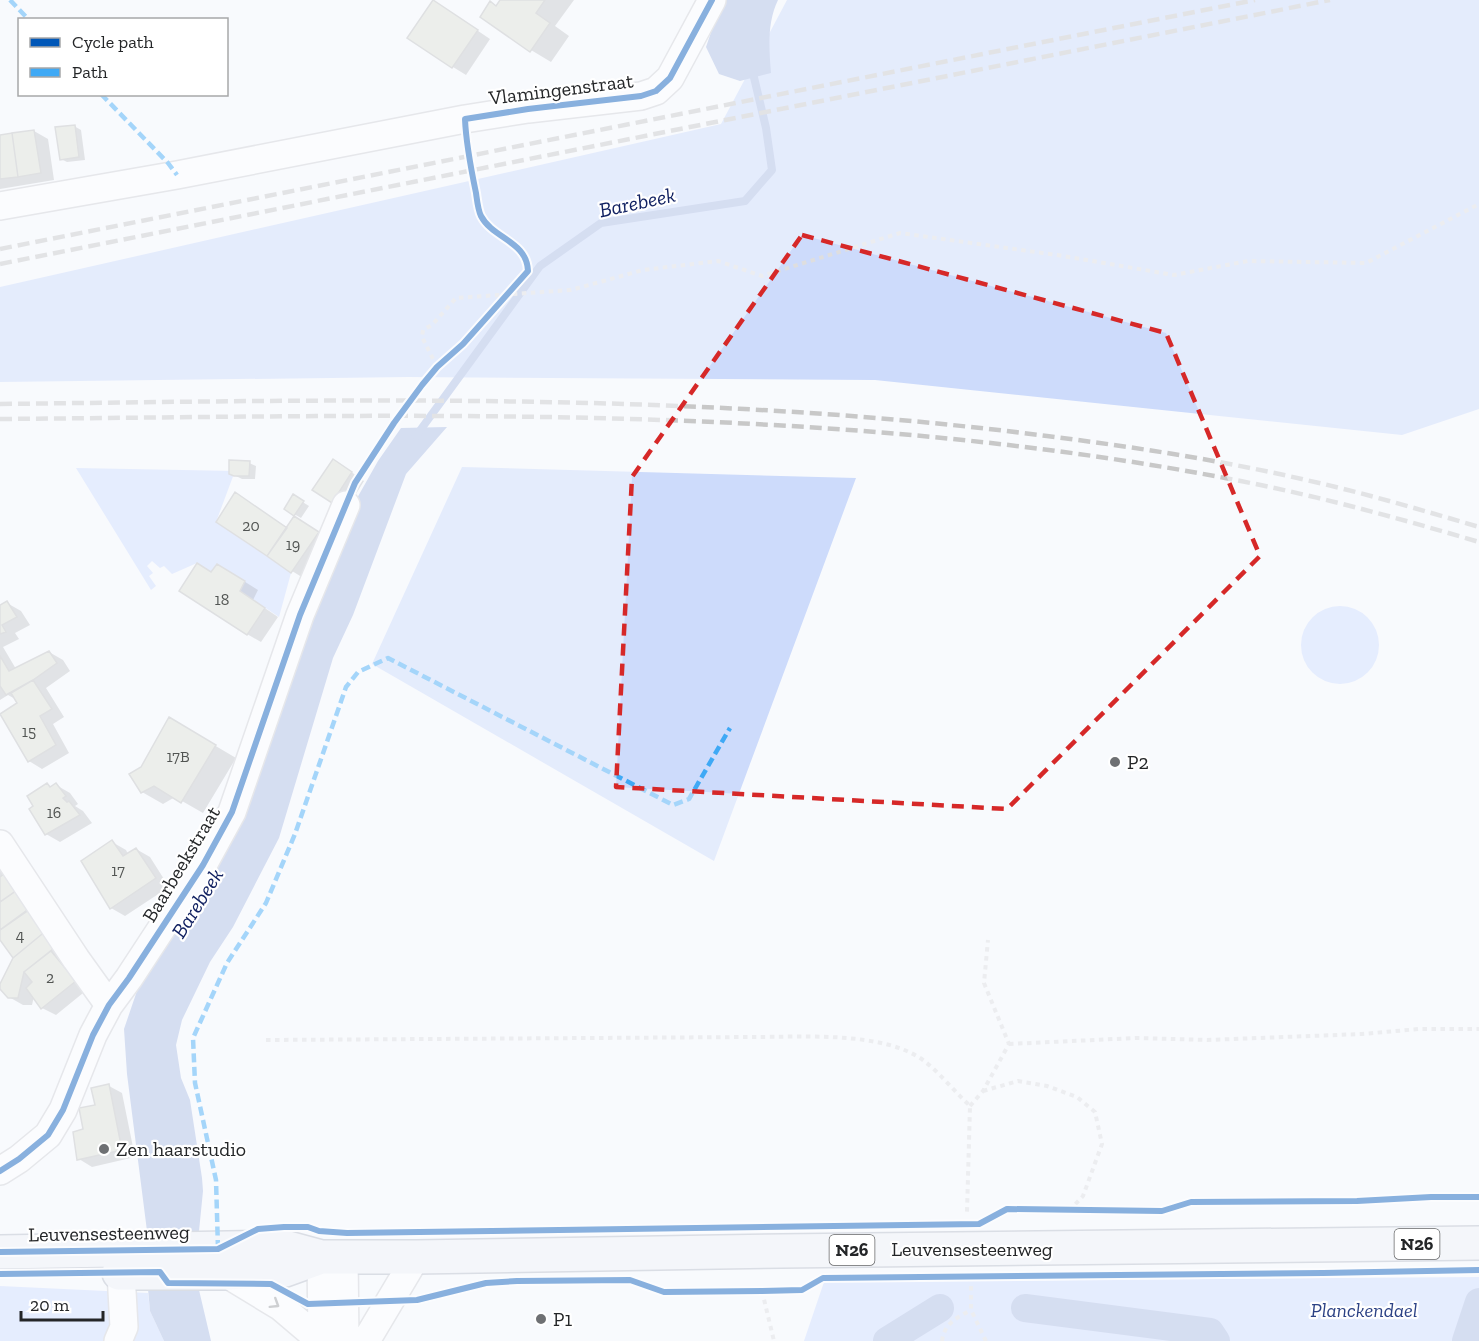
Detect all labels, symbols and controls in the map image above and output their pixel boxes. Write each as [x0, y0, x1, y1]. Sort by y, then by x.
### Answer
legend [18, 18, 228, 96]
text: Cycle path [72, 31, 154, 53]
text: Path [72, 61, 108, 83]
street label: Vlamingenstraat [486, 68, 635, 110]
water label: Barebeek [596, 182, 678, 222]
house number: 20 [242, 516, 260, 535]
house number: 19 [286, 535, 300, 554]
house number: 18 [215, 590, 229, 609]
house number: 15 [22, 722, 36, 741]
house number: 17B [166, 747, 190, 766]
place label: P2 [1127, 750, 1149, 774]
marker: P2 [1108, 755, 1122, 769]
street label: Baarbeekstraat [137, 801, 225, 926]
house number: 16 [47, 803, 61, 822]
house number: 17 [111, 861, 125, 880]
water label: Barebeek [166, 863, 228, 943]
house number: 4 [16, 926, 25, 945]
house number: 2 [46, 968, 54, 987]
place label: Zen haarstudio [116, 1137, 246, 1161]
marker: Zen haarstudio [97, 1142, 111, 1156]
street label: Leuvensesteenweg [28, 1220, 190, 1246]
road number: N26 [1394, 1229, 1440, 1259]
road number: N26 [830, 1235, 874, 1265]
street label: Leuvensesteenweg [891, 1237, 1053, 1261]
scale bar [21, 1284, 104, 1322]
text: 20 m [30, 1294, 70, 1316]
one-way arrow [269, 1296, 280, 1307]
park label: Planckendael [1310, 1298, 1418, 1322]
place label: P1 [553, 1307, 572, 1331]
marker: P1 [534, 1312, 548, 1326]

